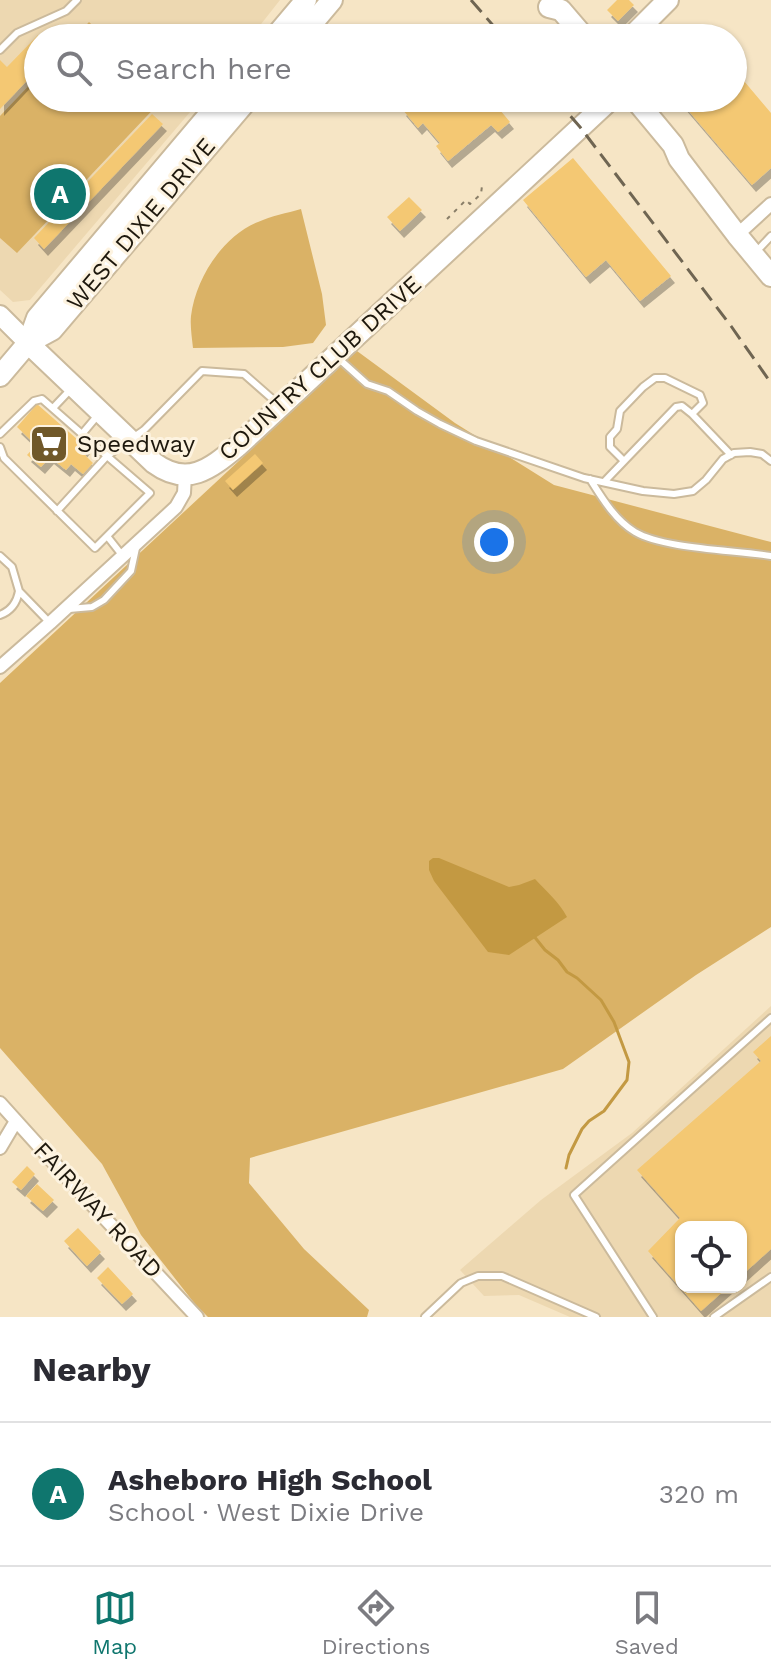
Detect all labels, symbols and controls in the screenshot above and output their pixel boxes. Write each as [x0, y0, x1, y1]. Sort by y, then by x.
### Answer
search box [24, 24, 747, 112]
icon: search [52, 46, 96, 90]
text: Search here [116, 51, 292, 86]
street label: WEST DIXIE DRIVE [61, 132, 221, 316]
pin: A [34, 164, 86, 224]
street label: COUNTRY CLUB DRIVE [213, 270, 427, 466]
supermarket icon: Speedway [28, 423, 70, 465]
place label: Speedway [77, 430, 196, 458]
your location [474, 522, 514, 562]
street label: FAIRWAY ROAD [28, 1136, 168, 1284]
map controls [675, 1221, 747, 1293]
button: locate [675, 1221, 747, 1293]
text: Nearby [32, 1349, 151, 1389]
text: Asheboro High School [108, 1462, 432, 1497]
text: A [49, 1479, 67, 1509]
text: 320 m [659, 1479, 739, 1509]
text: School · West Dixie Drive [108, 1497, 424, 1527]
tab: Map [92, 1586, 137, 1659]
tab: Directions [322, 1586, 430, 1659]
tab: Saved [615, 1586, 679, 1659]

